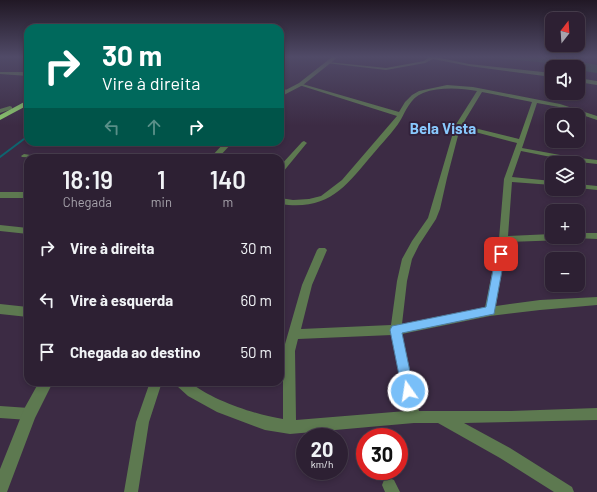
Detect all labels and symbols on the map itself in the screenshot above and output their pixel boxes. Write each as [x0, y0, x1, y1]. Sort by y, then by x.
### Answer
north arrow [545, 12, 585, 52]
district label: Bela Vista [410, 119, 476, 137]
pin [484, 237, 518, 271]
position arrow [387, 370, 429, 412]
speed limit sign: 30 [356, 428, 408, 480]

